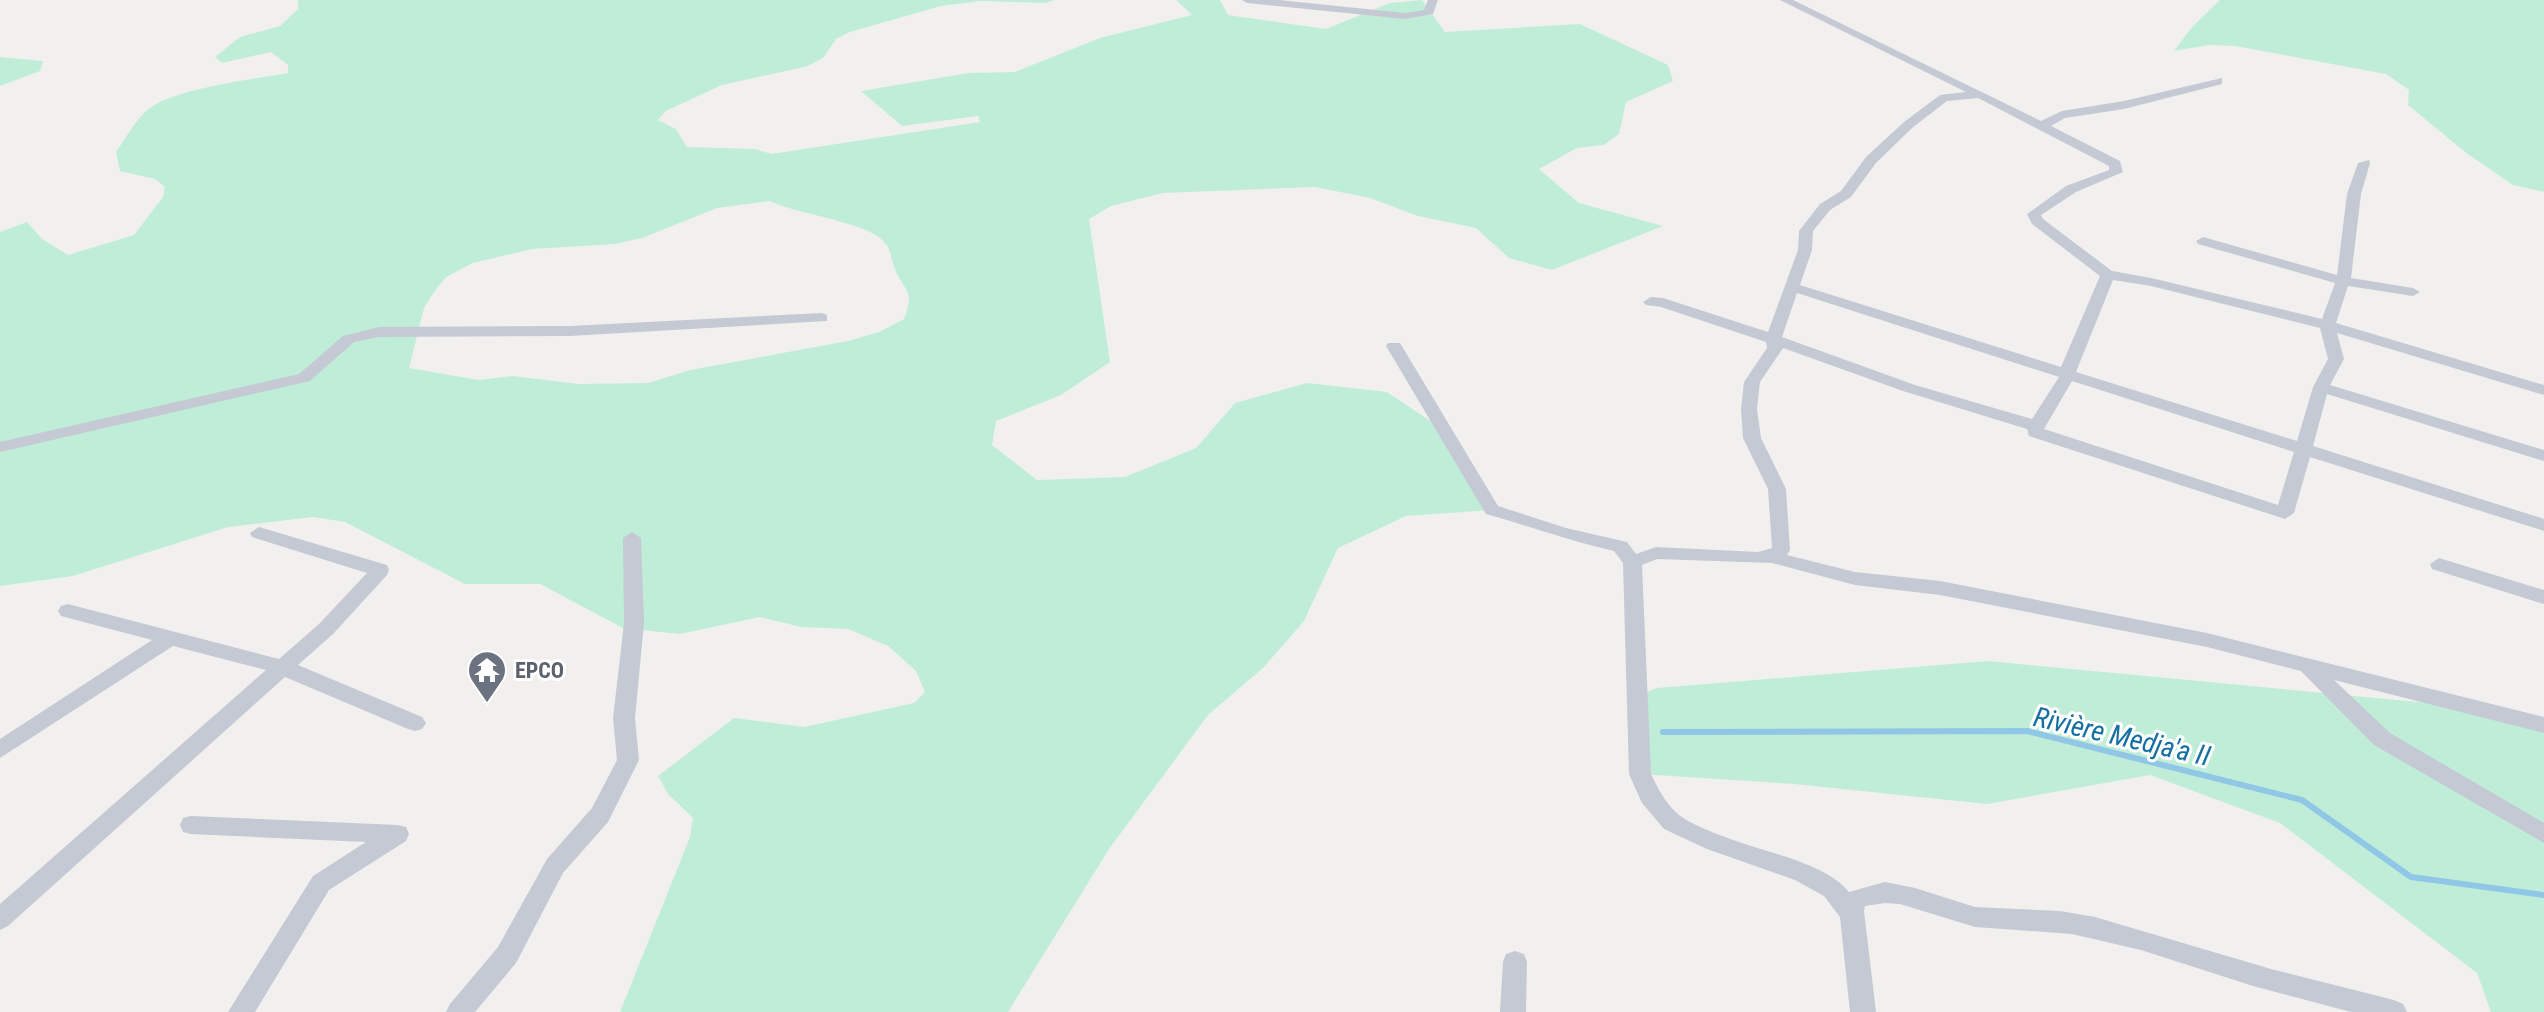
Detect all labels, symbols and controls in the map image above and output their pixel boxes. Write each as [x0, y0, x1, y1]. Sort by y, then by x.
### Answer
temple icon: EPCO [466, 649, 508, 704]
place label: EPCO [515, 658, 564, 683]
water label: Rivière Medja'a II [2030, 700, 2214, 773]

